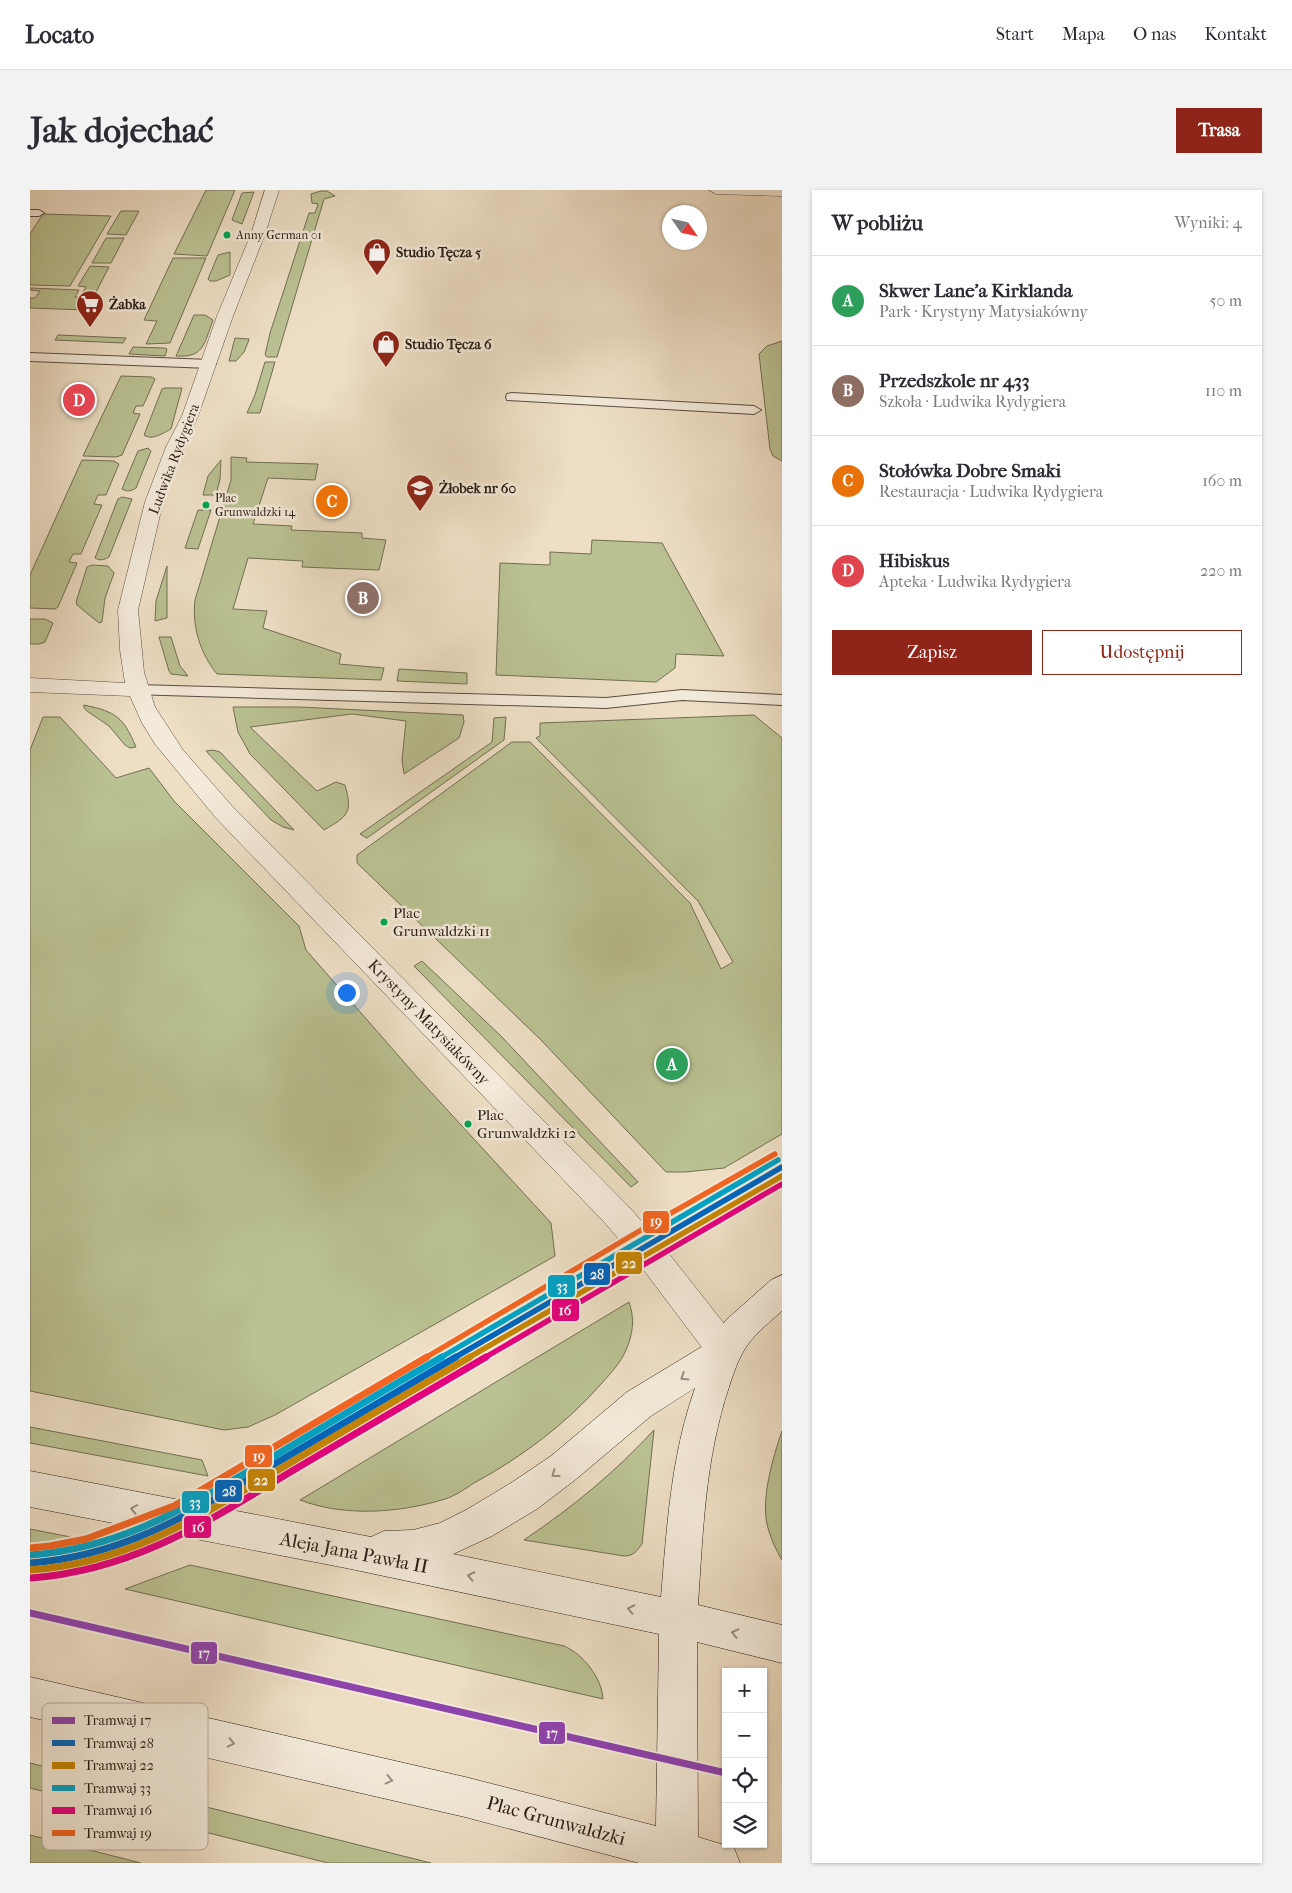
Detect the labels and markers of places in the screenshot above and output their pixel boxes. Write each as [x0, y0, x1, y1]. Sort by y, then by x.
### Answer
place label: Anny German 01 [235, 228, 322, 242]
marker: Anny German 01 [222, 230, 232, 240]
shop icon: Studio Tęcza 5 [362, 237, 392, 276]
place label: Studio Tęcza 5 [396, 244, 481, 262]
supermarket icon: Żabka [75, 289, 105, 328]
place label: Żabka [109, 295, 146, 313]
shop icon: Studio Tęcza 6 [371, 329, 401, 368]
place label: Studio Tęcza 6 [405, 336, 492, 354]
pin: D [63, 381, 95, 419]
school or university icon: Żłobek nr 60 [405, 473, 435, 512]
place label: Żłobek nr 60 [439, 479, 516, 497]
pin: C [316, 482, 348, 520]
place label: Plac Grunwaldzki 14 [215, 491, 296, 519]
marker: Plac Grunwaldzki 14 [201, 500, 211, 510]
pin: B [347, 579, 379, 617]
place label: Plac Grunwaldzki 11 [393, 904, 490, 940]
marker: Plac Grunwaldzki 11 [379, 917, 389, 927]
pin: A [656, 1045, 688, 1083]
place label: Plac Grunwaldzki 12 [477, 1106, 576, 1142]
marker: Plac Grunwaldzki 12 [463, 1119, 473, 1129]

